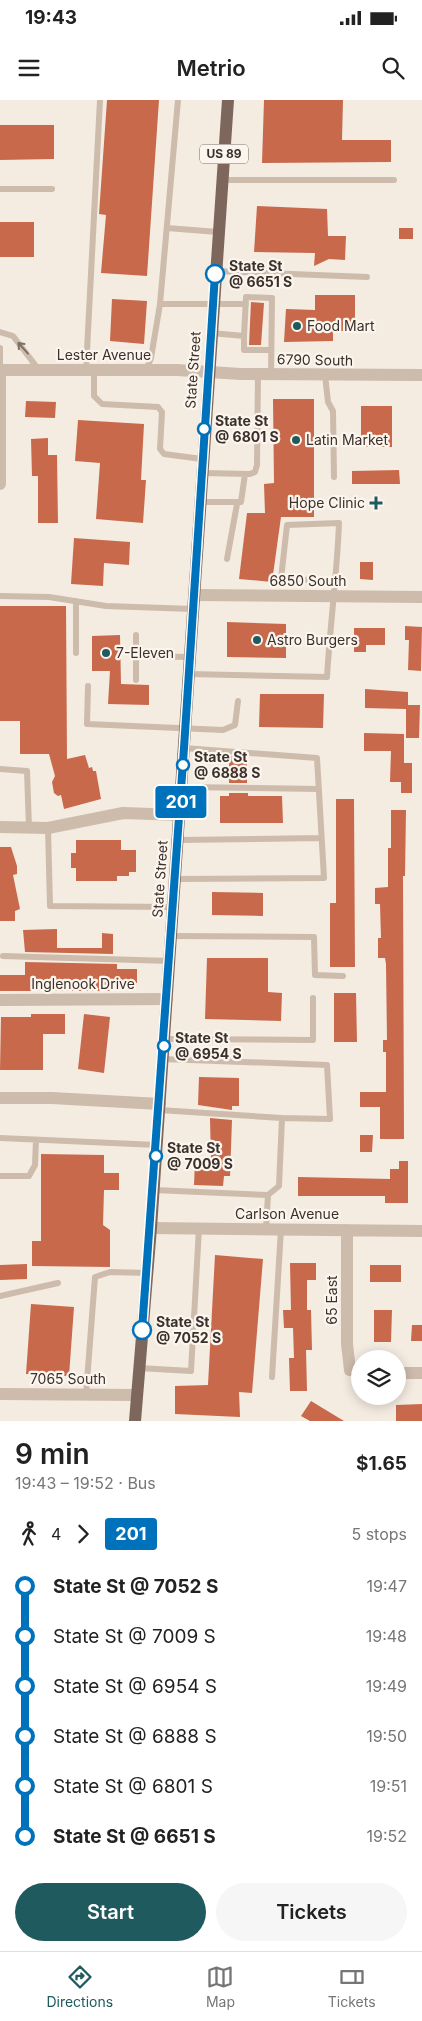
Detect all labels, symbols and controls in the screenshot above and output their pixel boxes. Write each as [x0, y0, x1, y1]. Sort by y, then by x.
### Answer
text: 19:43 [25, 6, 77, 29]
icon: menu [15, 54, 43, 82]
icon: search [379, 54, 407, 82]
text: Metrio [176, 55, 246, 81]
road number: US 89 [200, 144, 248, 164]
place label: State St @ 6651 S [229, 257, 292, 290]
marker: State St @ 6651 S [205, 264, 225, 284]
place label: Food Mart [307, 317, 375, 334]
marker: Food Mart [291, 320, 303, 332]
street label: State Street [181, 330, 204, 409]
one-way arrow [17, 342, 29, 354]
street label: Lester Avenue [57, 346, 151, 363]
street label: 6790 South [277, 350, 353, 369]
place label: State St @ 6801 S [215, 412, 279, 445]
marker: State St @ 6801 S [197, 422, 211, 436]
place label: Latin Market [306, 431, 388, 448]
marker: Latin Market [290, 434, 302, 446]
place label: Hope Clinic [289, 494, 365, 511]
marker: Hope Clinic [369, 496, 383, 510]
street label: 6850 South [269, 572, 347, 589]
place label: Astro Burgers [267, 631, 358, 648]
marker: Astro Burgers [251, 634, 263, 646]
place label: 7-Eleven [116, 644, 174, 661]
marker: 7-Eleven [100, 647, 112, 659]
place label: State St @ 6888 S [194, 748, 260, 781]
marker: State St @ 6888 S [176, 758, 190, 772]
line badge: 201 [152, 786, 210, 818]
text: 201 [165, 791, 197, 812]
street label: State Street [148, 839, 171, 918]
street label: Inglenook Drive [31, 975, 135, 992]
place label: State St @ 6954 S [175, 1029, 242, 1062]
marker: State St @ 6954 S [157, 1039, 171, 1053]
place label: State St @ 7009 S [167, 1139, 233, 1172]
marker: State St @ 7009 S [149, 1149, 163, 1163]
street label: Carlson Avenue [235, 1205, 339, 1222]
street label: 65 East [323, 1275, 340, 1325]
place label: State St @ 7052 S [156, 1313, 221, 1346]
marker: State St @ 7052 S [132, 1320, 152, 1340]
map controls [351, 1350, 406, 1405]
button: layers [351, 1350, 406, 1405]
street label: 7065 South [30, 1370, 106, 1387]
text: 9 min [15, 1437, 90, 1471]
text: $1.65 [356, 1452, 407, 1475]
text: 19:43 – 19:52 · Bus [15, 1473, 156, 1493]
icon: walk [15, 1520, 43, 1548]
icon: forward [69, 1520, 97, 1548]
text: 201 [115, 1523, 147, 1544]
text: 4 [51, 1524, 61, 1544]
text: 5 stops [351, 1524, 407, 1544]
text: State St @ 7052 S [53, 1575, 218, 1598]
text: 19:47 [367, 1576, 407, 1596]
text: State St @ 7009 S [53, 1625, 216, 1648]
text: 19:48 [366, 1626, 407, 1646]
text: State St @ 6954 S [53, 1675, 217, 1698]
text: 19:49 [366, 1676, 407, 1696]
text: State St @ 6888 S [53, 1725, 217, 1748]
text: 19:50 [366, 1726, 407, 1746]
text: State St @ 6801 S [53, 1775, 213, 1798]
text: 19:51 [370, 1776, 407, 1796]
text: State St @ 6651 S [53, 1825, 216, 1848]
text: 19:52 [366, 1826, 407, 1846]
button: Start [15, 1883, 206, 1941]
button: Tickets [216, 1883, 407, 1941]
tab: Directions [46, 1963, 113, 2010]
tab: Map [206, 1963, 235, 2010]
tab: Tickets [328, 1963, 376, 2010]

